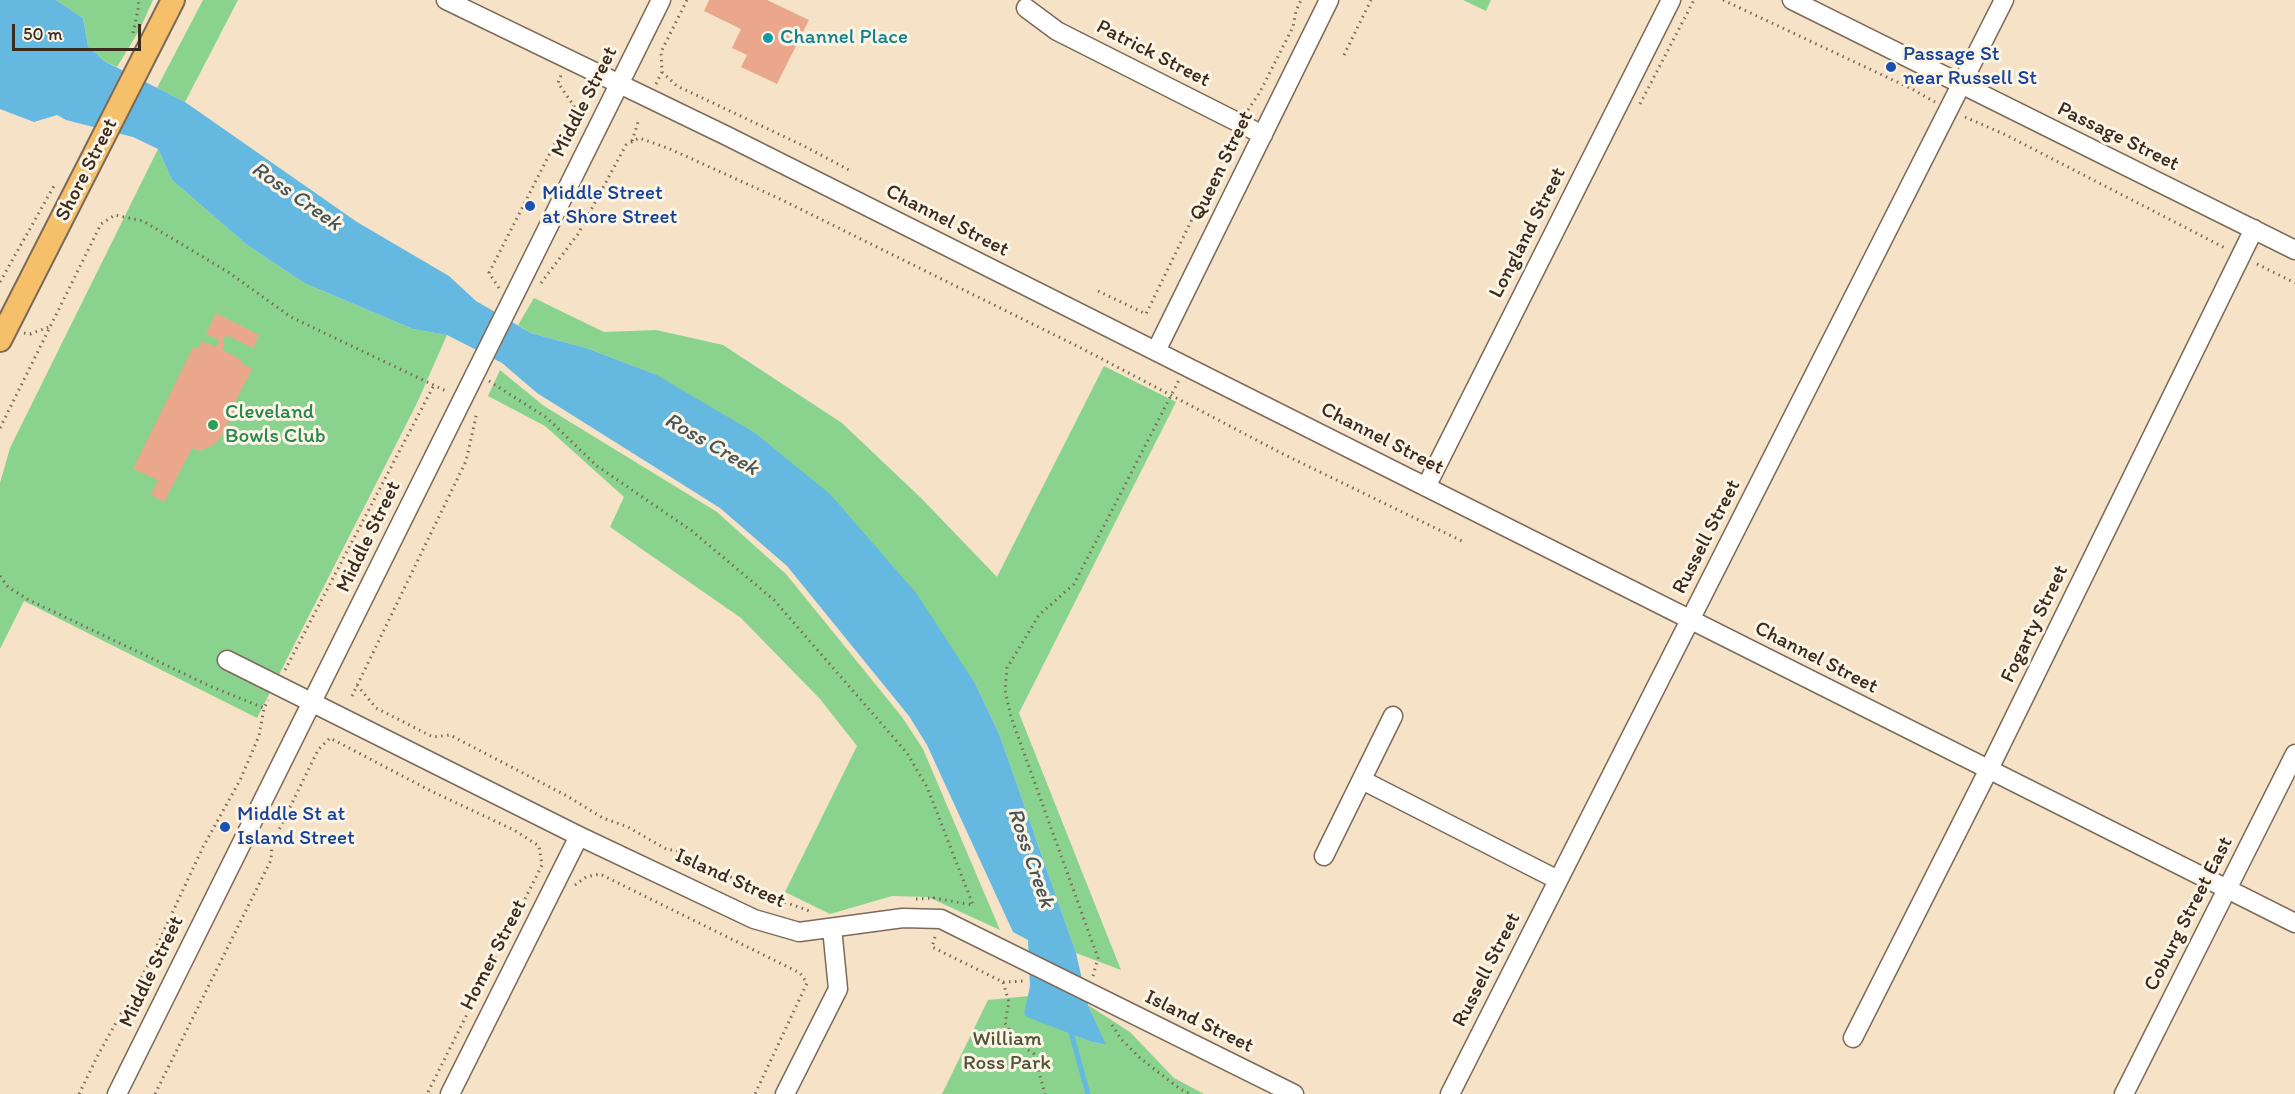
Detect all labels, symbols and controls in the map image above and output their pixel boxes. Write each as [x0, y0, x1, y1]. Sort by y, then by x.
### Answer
scale bar [15, 12, 144, 50]
street label: Patrick Street [1092, 15, 1214, 93]
text: 50 m [23, 23, 63, 45]
place label: Channel Place [780, 25, 908, 51]
marker: Channel Place [761, 31, 775, 45]
street label: Middle Street [546, 42, 624, 162]
place label: Passage St near Russell St [1903, 42, 2037, 92]
marker: Passage St near Russell St [1884, 60, 1898, 74]
street label: Passage Street [2053, 97, 2183, 177]
street label: Queen Street [1185, 107, 1259, 225]
street label: Shore Street [50, 114, 124, 226]
water label: Ross Creek [246, 156, 346, 238]
street label: Longland Street [1484, 163, 1572, 303]
street label: Channel Street [881, 179, 1013, 263]
place label: Middle Street at Shore Street [542, 181, 677, 231]
marker: Middle Street at Shore Street [523, 199, 537, 213]
street label: Channel Street [1316, 397, 1448, 481]
place label: Cleveland Bowls Club [225, 400, 326, 450]
water label: Ross Creek [659, 408, 763, 482]
marker: Cleveland Bowls Club [206, 418, 220, 432]
street label: Russell Street [1667, 476, 1747, 598]
street label: Middle Street [331, 477, 407, 597]
street label: Fogarty Street [1996, 561, 2074, 687]
street label: Channel Street [1750, 616, 1882, 700]
place label: Middle St at Island Street [237, 802, 355, 852]
water label: Ross Creek [1001, 805, 1059, 911]
marker: Middle St at Island Street [218, 820, 232, 834]
street label: Coburg Street East [2139, 833, 2239, 995]
street label: Island Street [671, 844, 789, 914]
street label: Homer Street [455, 895, 533, 1015]
street label: Russell Street [1447, 909, 1527, 1031]
street label: Middle Street [114, 912, 190, 1032]
street label: Island Street [1141, 985, 1257, 1059]
park label: William Ross Park [963, 1027, 1051, 1077]

